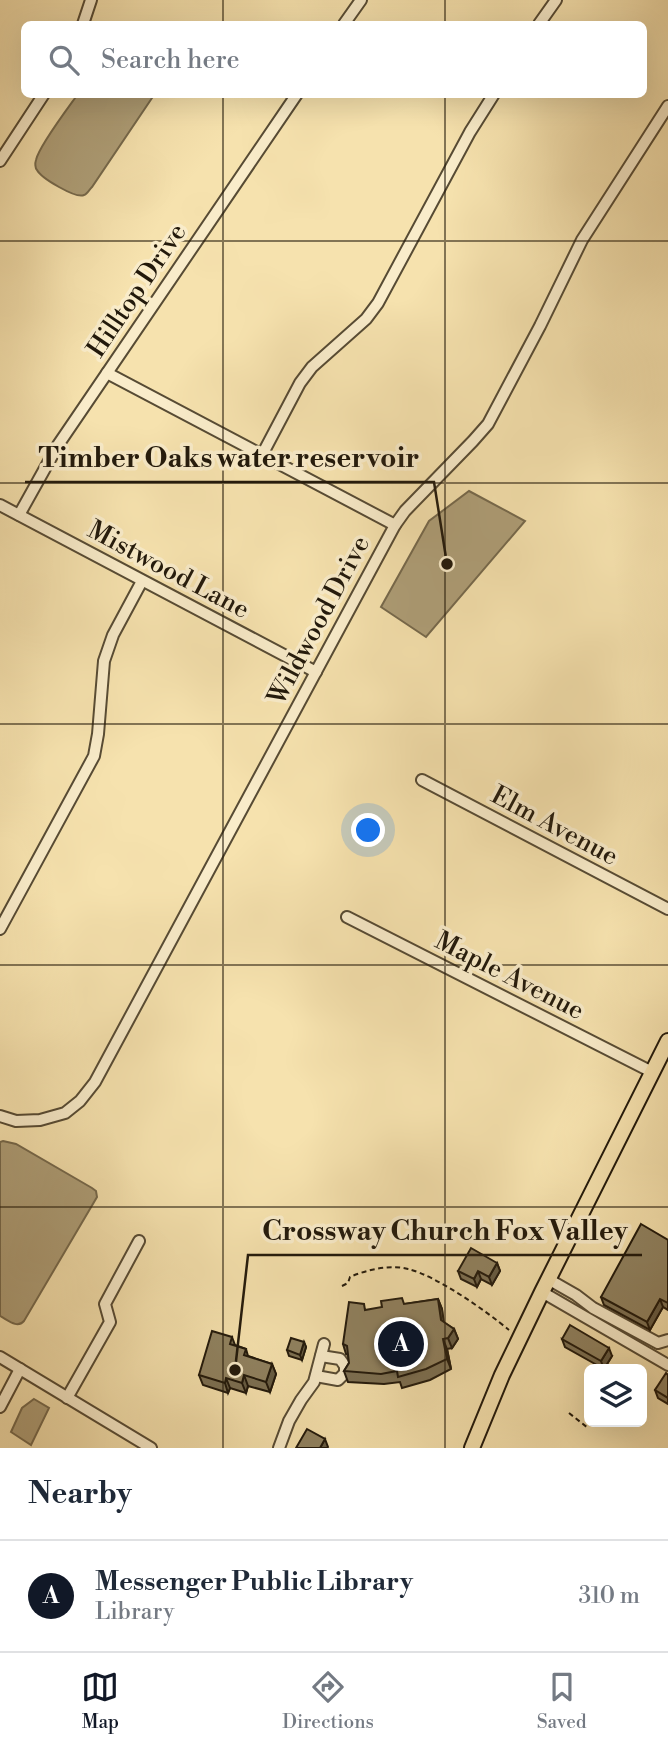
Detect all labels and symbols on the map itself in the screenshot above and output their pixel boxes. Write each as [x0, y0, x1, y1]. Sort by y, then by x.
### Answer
street label: Hilltop Drive [80, 217, 193, 364]
callout: Timber Oaks water reservoir [25, 433, 434, 482]
text: Timber Oaks water reservoir [39, 441, 420, 476]
street label: Mistwood Lane [82, 514, 255, 626]
street label: Wildwood Drive [260, 530, 377, 712]
street label: Elm Avenue [485, 779, 624, 873]
your location [351, 813, 385, 847]
street label: Maple Avenue [430, 925, 589, 1027]
callout: Crossway Church Fox Valley [248, 1206, 642, 1255]
text: Crossway Church Fox Valley [262, 1214, 629, 1249]
pin: A [378, 1318, 424, 1370]

